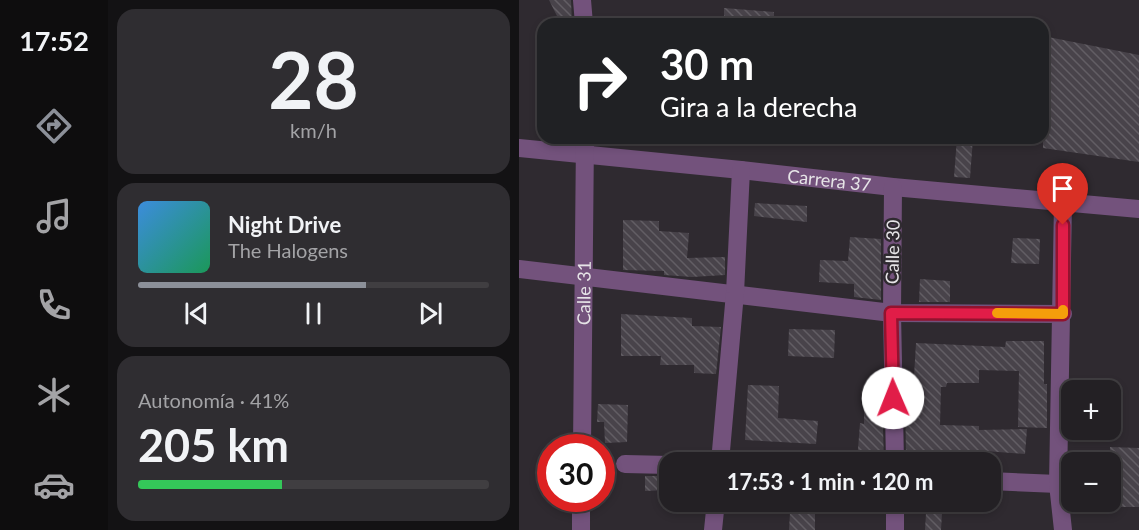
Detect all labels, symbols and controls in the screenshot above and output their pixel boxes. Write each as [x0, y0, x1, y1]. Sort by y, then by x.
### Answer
text: 17:52 [19, 24, 89, 57]
text: 28 [268, 32, 359, 126]
text: 30 m [660, 39, 754, 89]
icon: right [561, 42, 639, 120]
text: Gira a la derecha [660, 90, 857, 123]
icon: directions [33, 105, 75, 147]
text: km/h [290, 118, 337, 142]
pin [1037, 163, 1088, 225]
street label: Carrera 37 [786, 164, 872, 195]
icon: arrive [1046, 172, 1079, 205]
icon: music [33, 195, 75, 237]
text: Night Drive [228, 211, 341, 238]
street label: Calle 30 [880, 220, 904, 284]
text: The Halogens [228, 238, 348, 262]
street label: Calle 31 [572, 261, 595, 325]
icon: phone [33, 284, 75, 326]
icon: previous [180, 297, 213, 330]
icon: pause [297, 297, 330, 330]
icon: next [414, 297, 447, 330]
position arrow [861, 366, 925, 430]
icon: climate [33, 374, 75, 416]
map controls [1061, 380, 1121, 512]
button: + [1061, 380, 1121, 440]
text: Autonomía · 41% [138, 388, 289, 412]
text: 205 km [138, 418, 289, 472]
speed limit sign: 30 [537, 434, 615, 512]
button: − [1061, 452, 1121, 512]
icon: car [33, 464, 75, 506]
text: 17:53 · 1 min · 120 m [727, 468, 933, 495]

